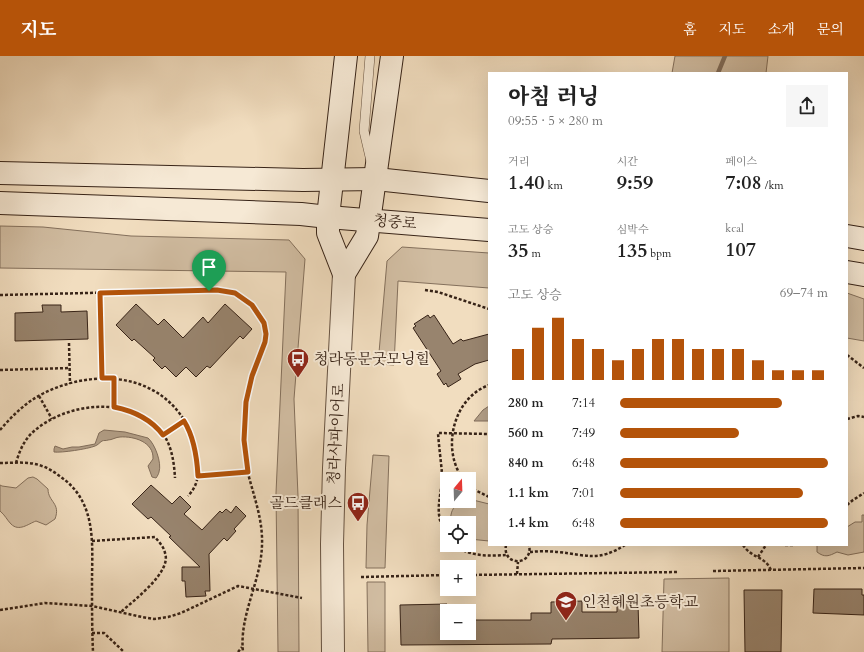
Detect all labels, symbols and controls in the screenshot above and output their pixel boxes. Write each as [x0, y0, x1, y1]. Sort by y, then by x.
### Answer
text: 지도 [20, 17, 57, 43]
text: 홈 [683, 20, 697, 39]
text: 지도 [719, 20, 746, 39]
text: 소개 [768, 20, 795, 39]
text: 문의 [817, 20, 844, 39]
text: 아침 러닝 [508, 82, 599, 112]
button: share [786, 85, 828, 127]
text: 09:55 · 5 × 280 m [508, 112, 603, 130]
text: 거리 [508, 154, 529, 169]
text: 시간 [617, 154, 638, 169]
text: 페이스 [725, 154, 757, 169]
text: 1.40 [508, 169, 545, 196]
text: 9:59 [617, 169, 653, 196]
text: 7:08 [725, 169, 762, 196]
text: km [545, 178, 563, 193]
text: /km [762, 178, 784, 193]
street label: 청중로 [372, 210, 418, 234]
text: kcal [725, 221, 744, 236]
text: 고도 상승 [508, 222, 553, 237]
text: 심박수 [617, 222, 649, 237]
text: 107 [725, 236, 756, 263]
text: 35 [508, 237, 529, 264]
text: 135 [617, 237, 647, 264]
text: m [529, 246, 541, 261]
text: bpm [647, 246, 671, 261]
pin [192, 250, 226, 291]
icon: arrive [198, 256, 220, 278]
text: 69–74 m [780, 284, 828, 302]
text: 고도 상승 [508, 286, 562, 304]
bus stop icon: 청라동문굿모닝힐 [285, 346, 311, 379]
place label: 청라동문굿모닝힐 [314, 349, 430, 369]
street label: 청라사파이어로 [323, 382, 349, 485]
text: 280 m [508, 394, 543, 412]
text: 7:14 [572, 394, 595, 412]
text: 560 m [508, 424, 543, 442]
text: 7:49 [572, 424, 595, 442]
text: 840 m [508, 454, 543, 472]
text: 6:48 [572, 454, 595, 472]
north arrow [440, 472, 476, 508]
map controls [440, 472, 476, 640]
text: 1.1 km [508, 484, 549, 502]
text: 7:01 [572, 484, 595, 502]
bus stop icon: 골드클래스 [345, 490, 371, 523]
place label: 골드클래스 [270, 493, 343, 513]
text: 1.4 km [508, 514, 549, 532]
text: 6:48 [572, 514, 595, 532]
button: locate [440, 516, 476, 552]
button: + [440, 560, 476, 596]
school or university icon: 인천혜원초등학교 [553, 589, 579, 622]
place label: 인천혜원초등학교 [582, 592, 698, 612]
button: − [440, 604, 476, 640]

